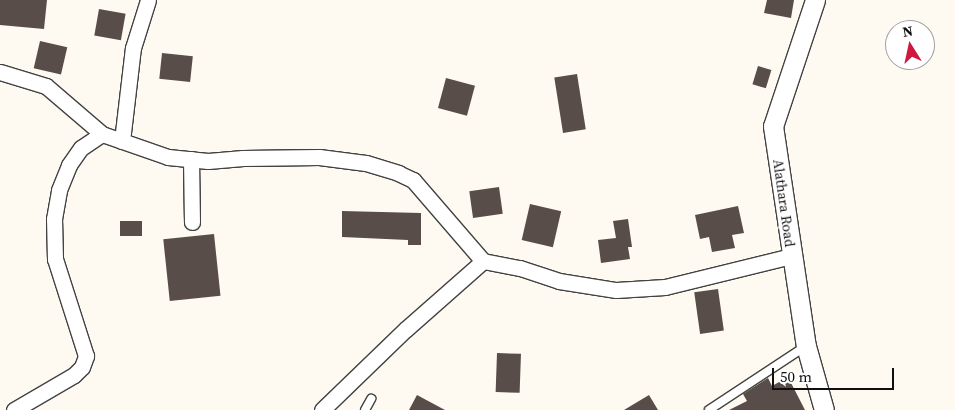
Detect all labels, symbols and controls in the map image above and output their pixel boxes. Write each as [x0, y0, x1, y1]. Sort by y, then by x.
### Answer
north arrow [885, 20, 935, 70]
text: N [901, 20, 914, 42]
street label: Alathara Road [770, 158, 798, 248]
scale bar [775, 358, 898, 390]
text: 50 m [780, 366, 812, 387]

